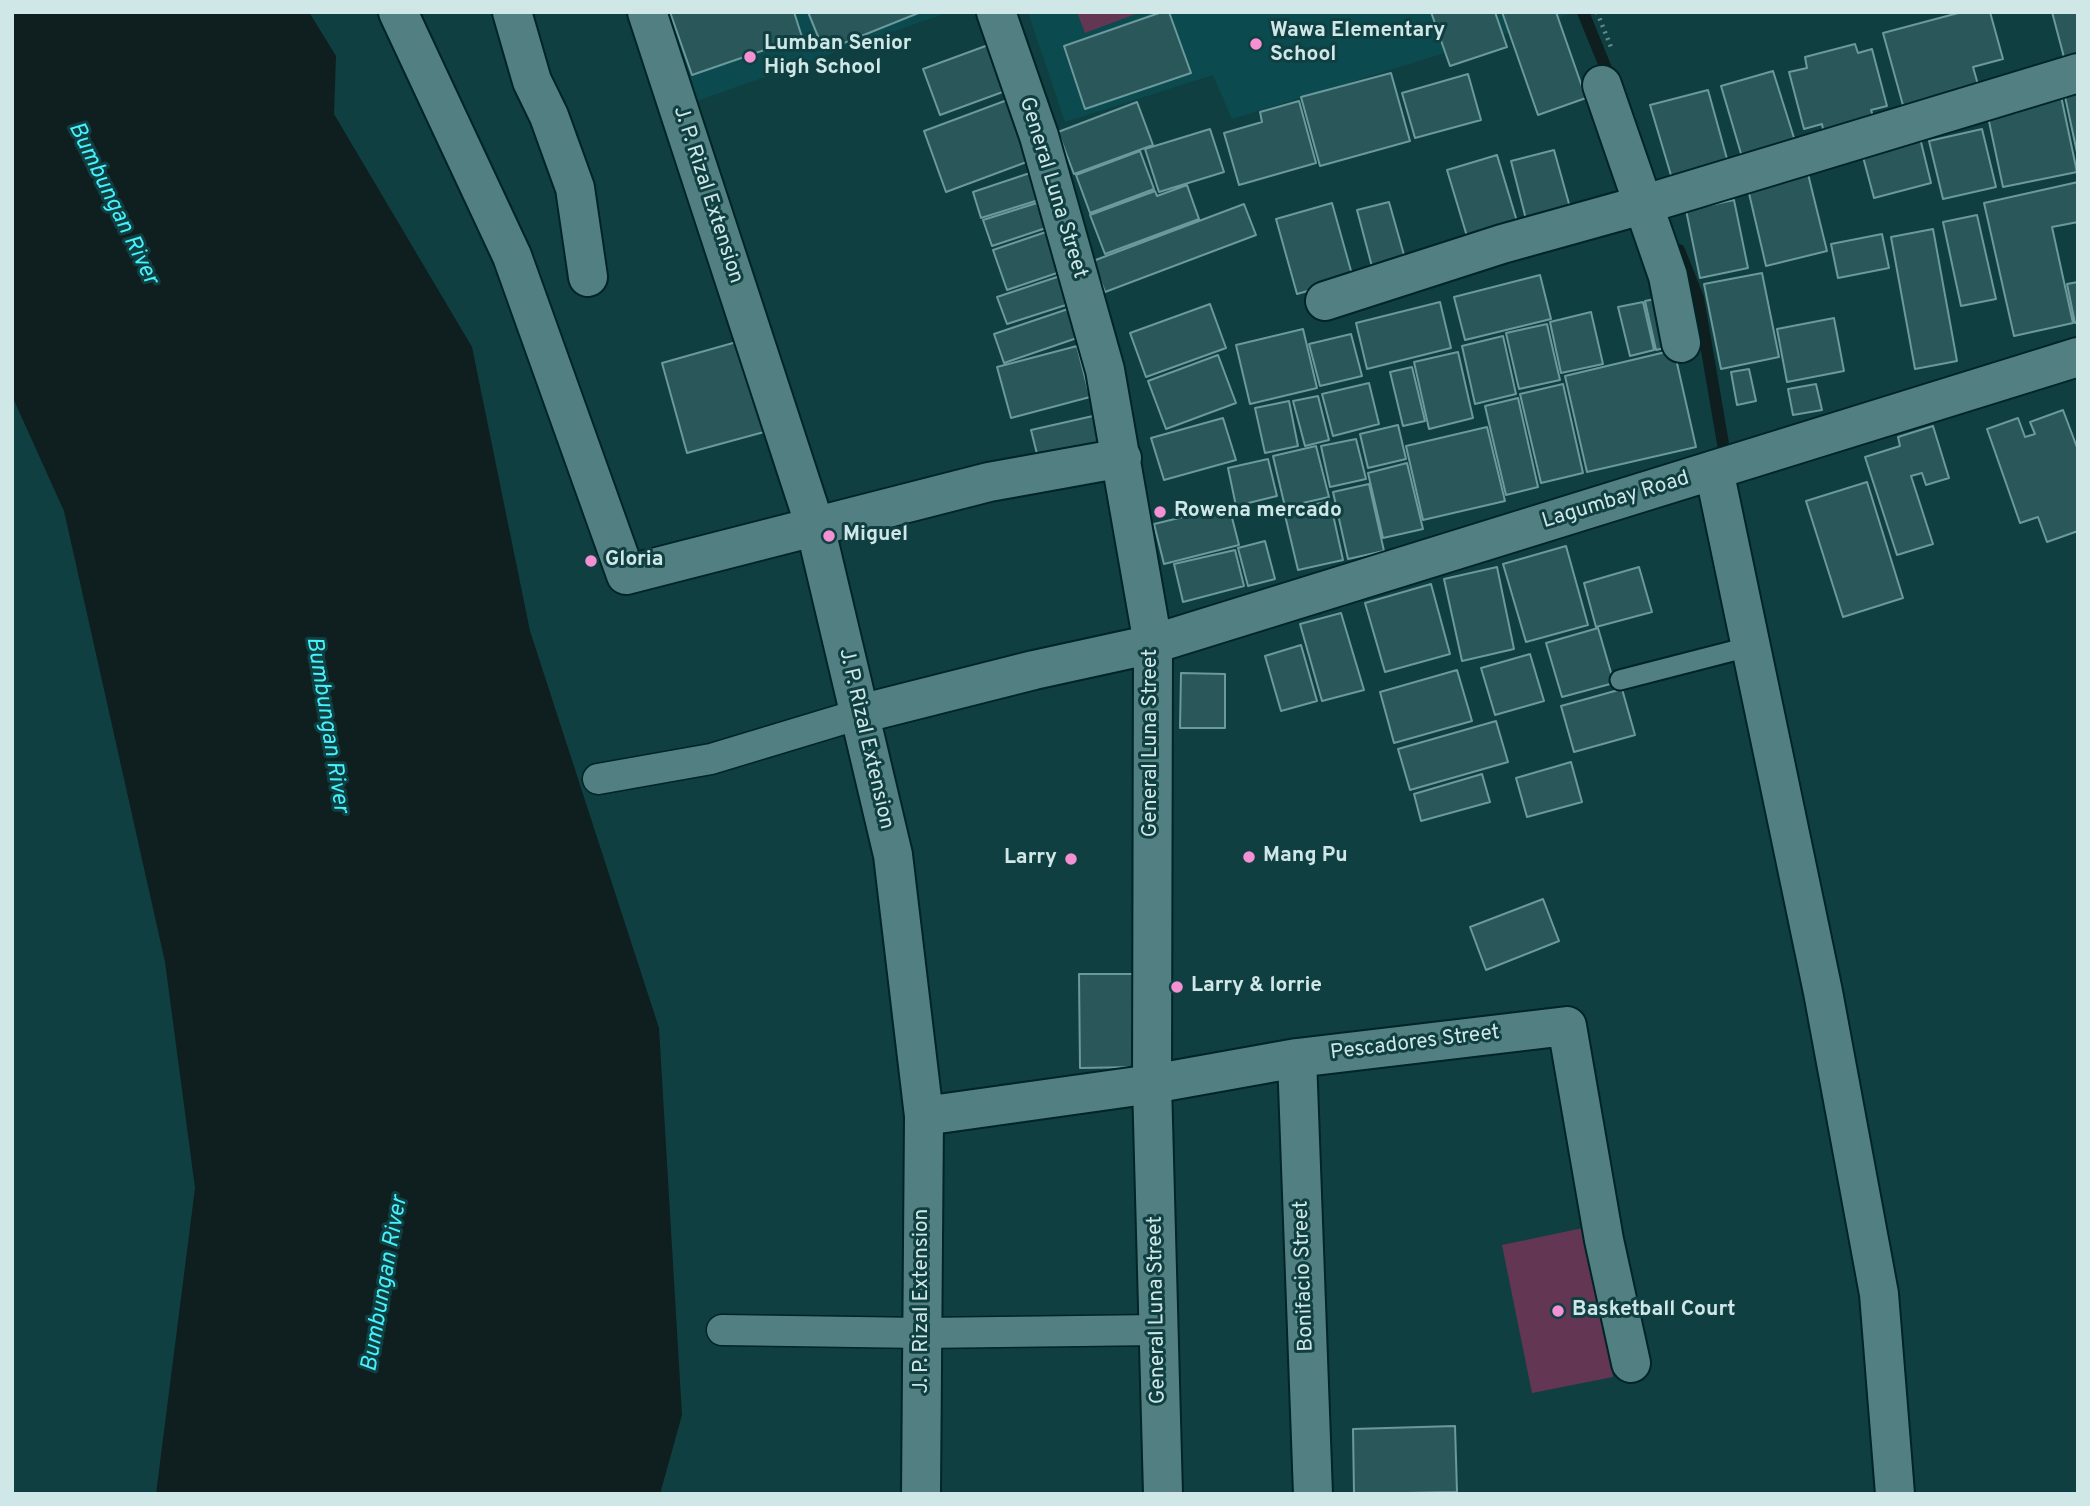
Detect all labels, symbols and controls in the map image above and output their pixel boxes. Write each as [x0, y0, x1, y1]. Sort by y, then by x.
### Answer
place label: Wawa Elementary School [1270, 19, 1445, 69]
place label: Lumban Senior High School [764, 32, 912, 82]
marker: Wawa Elementary School [1248, 36, 1264, 52]
marker: Lumban Senior High School [742, 49, 758, 65]
street label: General Luna Street [1012, 94, 1092, 282]
street label: J. P. Rizal Extension [666, 103, 748, 287]
water label: Bumbungan River [61, 118, 163, 290]
street label: Lagumbay Road [1539, 467, 1693, 535]
place label: Rowena mercado [1174, 499, 1342, 525]
marker: Rowena mercado [1152, 504, 1168, 520]
place label: Miguel [843, 523, 908, 549]
marker: Miguel [821, 528, 837, 544]
place label: Gloria [605, 548, 663, 574]
marker: Gloria [583, 553, 599, 569]
water label: Bumbungan River [298, 635, 354, 815]
street label: J. P. Rizal Extension [832, 646, 898, 832]
street label: General Luna Street [1139, 649, 1165, 837]
place label: Mang Pu [1263, 844, 1348, 870]
place label: Larry [1004, 846, 1057, 872]
marker: Mang Pu [1241, 849, 1257, 865]
marker: Larry [1063, 851, 1079, 867]
place label: Larry & lorrie [1191, 974, 1322, 1000]
marker: Larry & lorrie [1169, 979, 1185, 995]
street label: Pescadores Street [1329, 1021, 1501, 1067]
water label: Bumbungan River [357, 1194, 415, 1374]
street label: Bonifacio Street [1290, 1200, 1320, 1352]
street label: J. P. Rizal Extension [910, 1209, 936, 1393]
street label: General Luna Street [1144, 1216, 1172, 1404]
place label: Basketball Court [1572, 1298, 1735, 1324]
marker: Basketball Court [1550, 1303, 1566, 1319]

